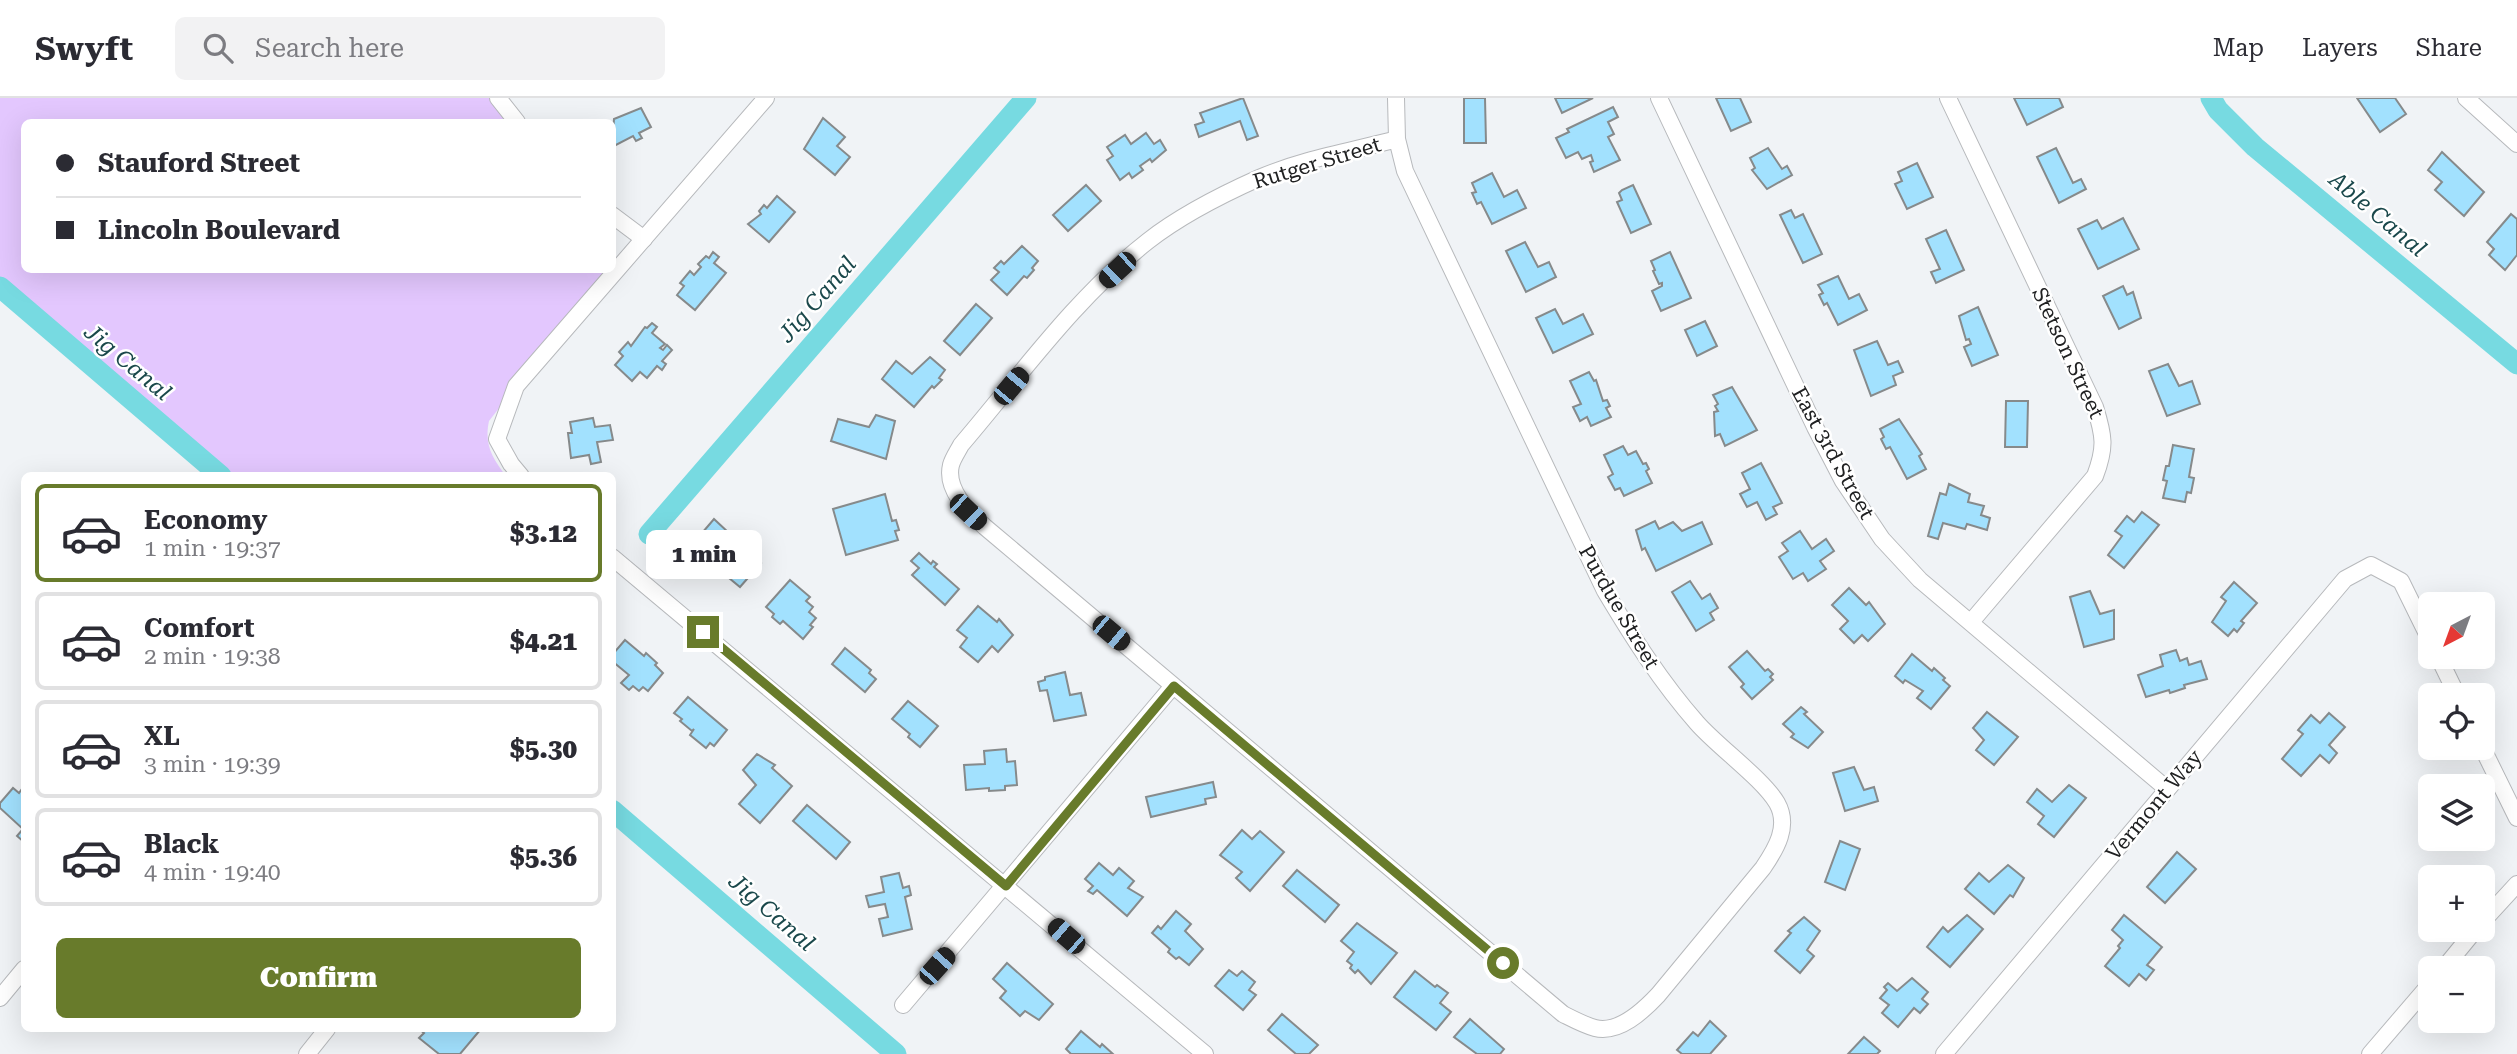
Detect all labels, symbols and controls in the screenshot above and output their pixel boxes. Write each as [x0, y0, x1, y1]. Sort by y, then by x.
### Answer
search box [175, 17, 665, 80]
text: Swyft [35, 29, 133, 68]
icon: search [199, 29, 237, 67]
text: Search here [255, 33, 404, 63]
text: Map [2213, 34, 2264, 62]
text: Layers [2302, 34, 2378, 62]
text: Share [2416, 34, 2482, 62]
street label: Rutger Street [1250, 132, 1384, 194]
text: Stauford Street [98, 148, 300, 178]
water label: Able Canal [2322, 165, 2432, 263]
text: Lincoln Boulevard [98, 215, 340, 245]
car [1095, 248, 1140, 292]
water label: Jig Canal [772, 251, 862, 348]
street label: Stetson Street [2027, 284, 2109, 422]
water label: Jig Canal [78, 318, 177, 406]
car [990, 363, 1033, 409]
street label: East 3rd Street [1787, 383, 1879, 523]
car [946, 490, 991, 534]
icon: car [60, 502, 123, 565]
text: Economy [144, 505, 267, 535]
text: $3.12 [510, 518, 577, 548]
callout: 1 min [645, 531, 761, 580]
text: 1 min · 19:37 [144, 535, 281, 562]
text: 1 min [672, 541, 736, 568]
street label: Purdue Street [1574, 541, 1664, 673]
north arrow [2418, 592, 2496, 668]
map controls [2418, 592, 2495, 1033]
icon: car [60, 610, 123, 673]
car [1089, 611, 1134, 655]
text: Comfort [144, 613, 254, 643]
route end [687, 616, 719, 648]
text: $4.21 [510, 626, 577, 656]
text: 2 min · 19:38 [144, 643, 281, 670]
button: locate [2418, 683, 2495, 760]
icon: car [60, 718, 123, 781]
text: XL [144, 721, 180, 751]
text: $5.30 [510, 734, 577, 764]
street label: Vermont Way [2101, 745, 2207, 865]
text: 3 min · 19:39 [144, 751, 281, 778]
button: layers [2418, 774, 2495, 851]
icon: car [60, 826, 123, 889]
text: Black [144, 829, 219, 859]
text: $5.36 [510, 842, 577, 872]
text: 4 min · 19:40 [144, 859, 281, 886]
button: + [2418, 865, 2495, 942]
water label: Jig Canal [723, 867, 820, 957]
car [1044, 914, 1089, 958]
button: Confirm [56, 938, 581, 1018]
car [916, 943, 959, 989]
route start [1487, 947, 1519, 979]
button: − [2418, 956, 2495, 1033]

